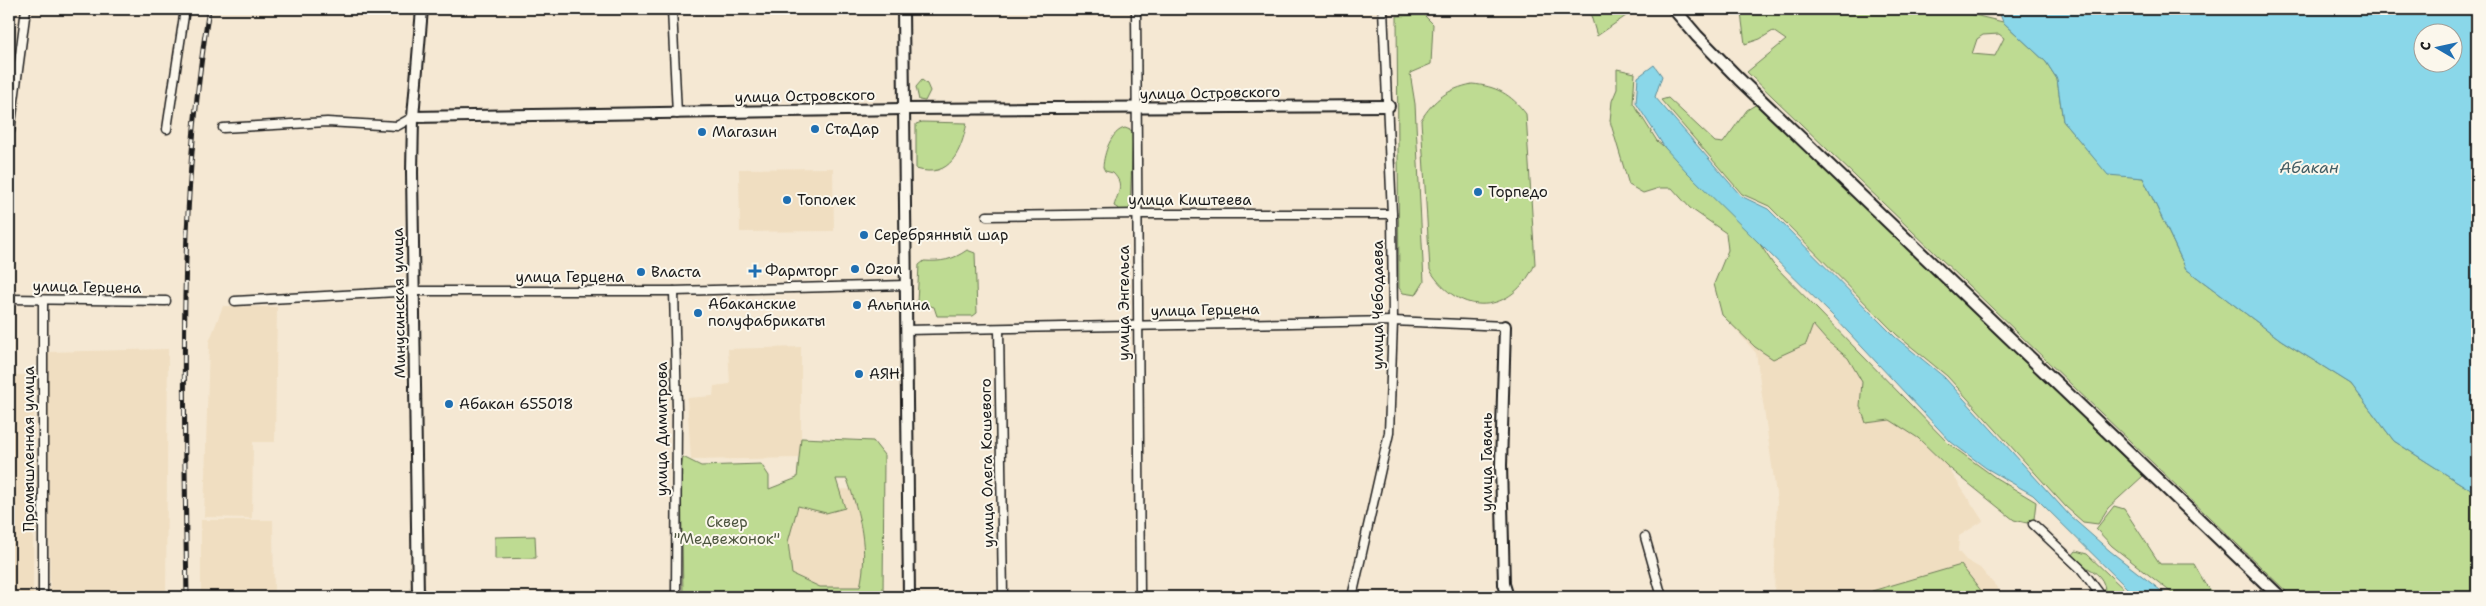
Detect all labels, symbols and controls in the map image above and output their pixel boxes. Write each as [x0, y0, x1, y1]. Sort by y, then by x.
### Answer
north arrow [2414, 22, 2464, 72]
text: С [2416, 40, 2435, 52]
street label: улица Островского [1140, 82, 1280, 104]
street label: улица Островского [735, 85, 875, 107]
place label: СтаДар [825, 119, 879, 139]
place label: Магазин [712, 122, 777, 142]
marker: СтаДар [809, 123, 821, 135]
marker: Магазин [696, 126, 708, 138]
water label: Абакан [2279, 157, 2339, 178]
place label: Торпедо [1488, 182, 1548, 202]
marker: Торпедо [1472, 186, 1484, 198]
place label: Тополек [797, 190, 856, 210]
street label: улица Киштеева [1128, 190, 1252, 210]
marker: Тополек [781, 194, 793, 206]
place label: Серебрянный шар [874, 225, 1008, 245]
street label: Минусинская улица [388, 227, 410, 378]
marker: Серебрянный шар [858, 229, 870, 241]
street label: улица Чебодаева [1368, 239, 1388, 370]
street label: улица Энгельса [1114, 245, 1134, 361]
place label: Ozon [865, 259, 902, 279]
place label: Фармторг [765, 261, 839, 281]
place label: Власта [651, 262, 702, 282]
marker: Ozon [849, 263, 861, 275]
marker: Фармторг [749, 265, 761, 277]
marker: Власта [635, 266, 647, 278]
street label: улица Герцена [516, 267, 625, 287]
street label: улица Герцена [32, 276, 142, 298]
place label: Абаканские полуфабрикаты [708, 294, 825, 331]
place label: Альпина [867, 295, 931, 315]
marker: Альпина [851, 299, 863, 311]
street label: улица Герцена [1150, 299, 1260, 321]
marker: Абаканские полуфабрикаты [692, 307, 704, 319]
street label: улица Димитрова [652, 361, 672, 496]
place label: АЯН [869, 364, 900, 384]
street label: Промышленная улица [19, 366, 39, 532]
marker: АЯН [853, 368, 865, 380]
street label: улица Олега Кошевого [976, 378, 998, 548]
place label: Абакан 655018 [459, 394, 574, 414]
marker: Абакан 655018 [443, 398, 455, 410]
street label: улица Гавань [1477, 412, 1497, 512]
park label: Сквер "Медвежонок" [674, 512, 780, 549]

